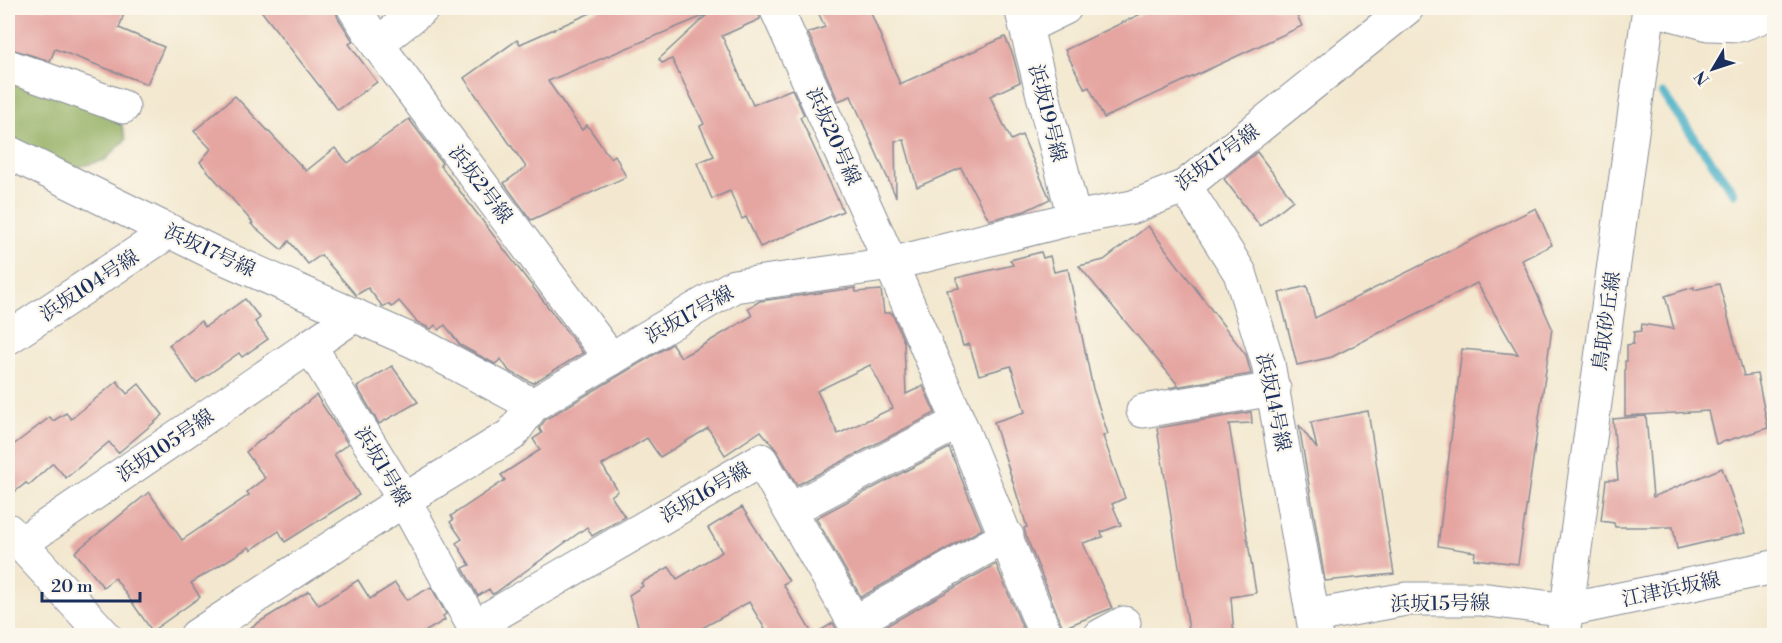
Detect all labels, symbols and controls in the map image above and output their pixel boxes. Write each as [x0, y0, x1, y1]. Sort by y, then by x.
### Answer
north arrow [1683, 39, 1743, 99]
street label: 浜坂19号線 [1022, 62, 1071, 165]
text: N [1690, 66, 1714, 89]
street label: 浜坂20号線 [800, 84, 865, 190]
street label: 浜坂17号線 [1171, 119, 1265, 197]
street label: 浜坂2号線 [442, 141, 517, 229]
street label: 浜坂17号線 [160, 219, 259, 283]
street label: 浜坂104号線 [36, 245, 144, 328]
street label: 鳥取砂丘線 [1588, 270, 1627, 372]
street label: 浜坂17号線 [641, 281, 739, 350]
street label: 浜坂14号線 [1250, 351, 1295, 454]
street label: 浜坂105号線 [112, 404, 219, 488]
street label: 浜坂1号線 [348, 422, 415, 511]
street label: 浜坂16号線 [656, 457, 755, 529]
scale bar [42, 565, 140, 603]
street label: 江津浜坂線 [1620, 568, 1723, 613]
text: 20 m [51, 575, 93, 598]
street label: 浜坂15号線 [1390, 591, 1490, 618]

